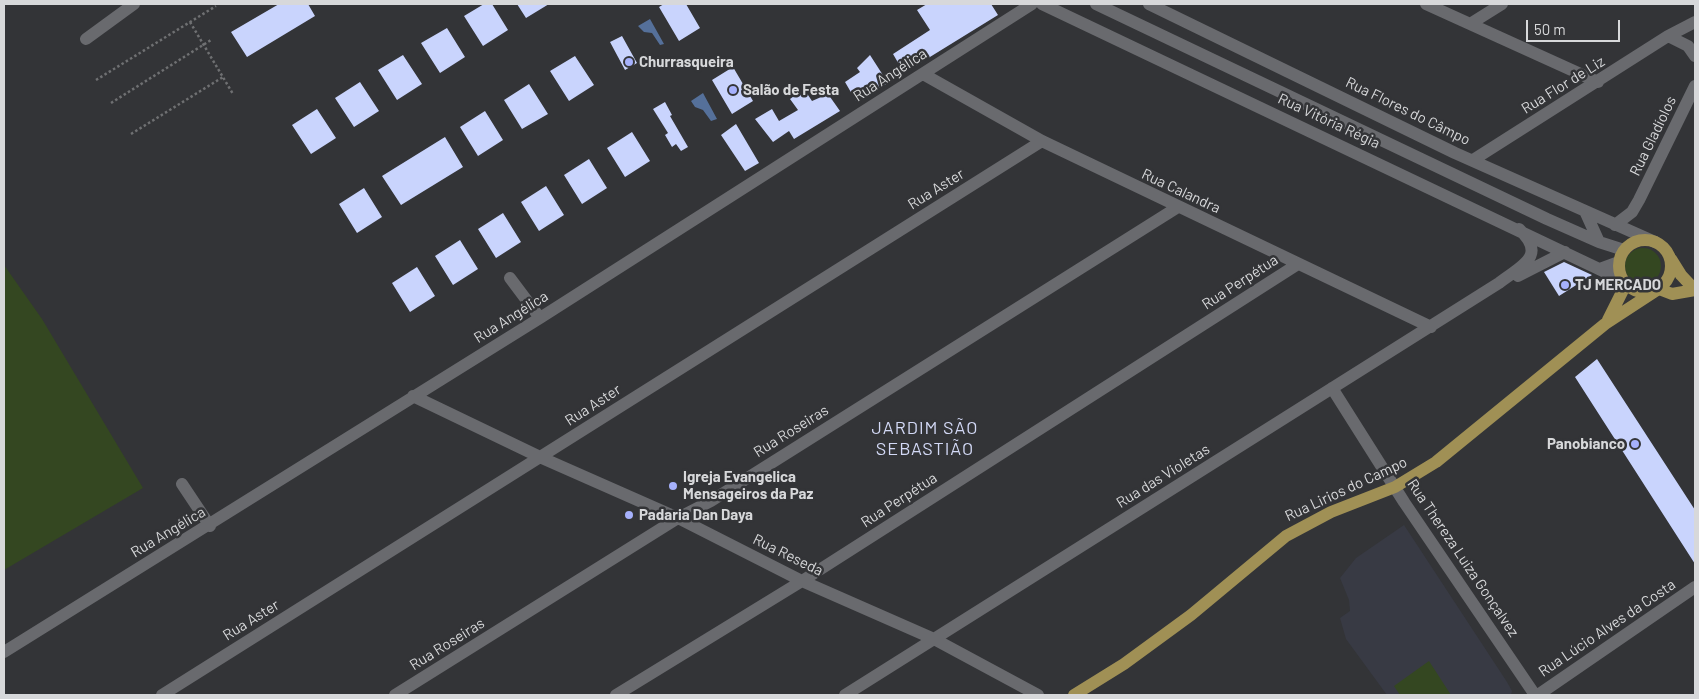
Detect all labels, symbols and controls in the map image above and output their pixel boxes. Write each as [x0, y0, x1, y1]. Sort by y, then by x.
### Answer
scale bar [1529, 10, 1623, 42]
text: 50 m [1534, 20, 1566, 38]
street label: Rua Angélica [850, 45, 930, 105]
street label: Rua Flor de Liz [1518, 52, 1608, 118]
place label: Churrasqueira [639, 53, 734, 71]
marker: Churrasqueira [623, 56, 635, 68]
street label: Rua Flores do Câmpo [1343, 73, 1473, 149]
place label: Salão de Festa [743, 81, 839, 99]
marker: Salão de Festa [727, 84, 739, 96]
street label: Rua Vitória Régia [1275, 90, 1383, 152]
street label: Rua Gladíolos [1626, 93, 1680, 179]
street label: Rua Aster [905, 165, 967, 213]
street label: Rua Calandra [1139, 165, 1223, 217]
street label: Rua Perpétua [1199, 251, 1281, 313]
place label: TJ MERCADO [1575, 276, 1661, 294]
marker: TJ MERCADO [1559, 279, 1571, 291]
street label: Rua Angélica [471, 287, 551, 347]
street label: Rua Aster [562, 380, 624, 430]
street label: Rua Roseiras [750, 401, 832, 461]
district label: JARDIM SÃO SEBASTIÃO [870, 417, 980, 459]
place label: Panobianco [1547, 435, 1625, 453]
marker: Panobianco [1629, 438, 1641, 450]
street label: Rua das Violetas [1113, 440, 1213, 512]
street label: Rua Lirios do Campo [1282, 453, 1410, 525]
place label: Igreja Evangelica Mensageiros da Paz [683, 468, 813, 503]
street label: Rua Perpétua [858, 469, 940, 531]
street label: Rua Thereza Luiza Gonçalvez [1403, 476, 1523, 640]
marker: Igreja Evangelica Mensageiros da Paz [667, 480, 679, 492]
street label: Rua Angélica [127, 503, 209, 561]
place label: Padaria Dan Daya [639, 506, 753, 524]
marker: Padaria Dan Daya [623, 509, 635, 521]
street label: Rua Reseda [750, 530, 826, 580]
street label: Rua Lúcio Alves da Costa [1535, 575, 1679, 681]
street label: Rua Aster [220, 596, 282, 644]
street label: Rua Roseiras [406, 614, 488, 674]

